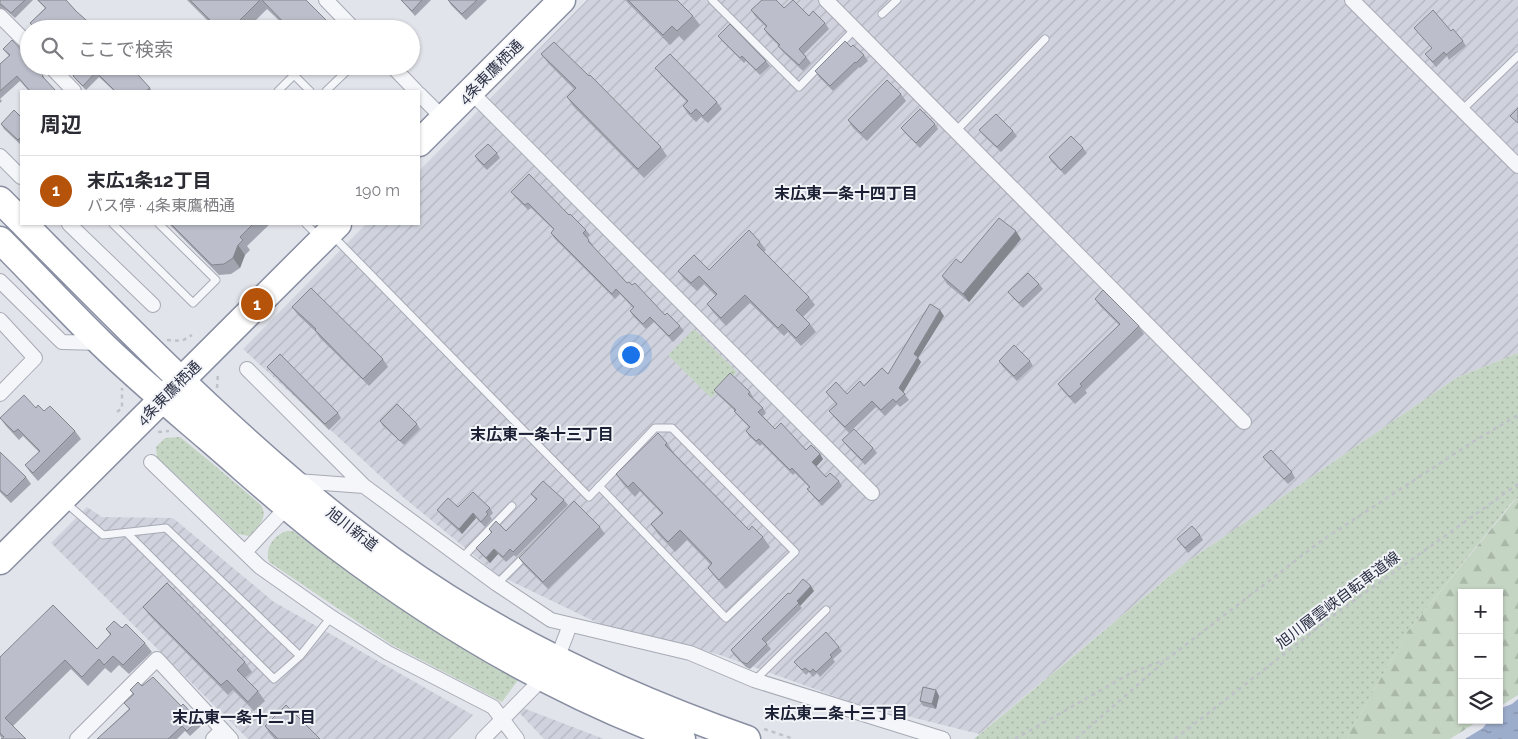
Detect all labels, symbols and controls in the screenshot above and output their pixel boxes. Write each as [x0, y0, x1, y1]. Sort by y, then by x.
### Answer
search box [20, 20, 420, 75]
icon: search [38, 34, 66, 62]
street label: 4条東鷹栖通 [455, 36, 527, 108]
text: ここで検索 [78, 38, 173, 60]
text: 周辺 [40, 112, 82, 137]
text: 末広1条12丁目 [87, 169, 212, 191]
text: 1 [52, 181, 60, 200]
text: 190 m [355, 181, 400, 200]
district label: 末広東一条十四丁目 [774, 184, 918, 203]
text: バス停 · 4条東鷹栖通 [87, 196, 235, 215]
pin: 1 [241, 285, 273, 323]
your location [618, 342, 644, 368]
street label: 4条東鷹栖通 [133, 357, 205, 429]
district label: 末広東一条十三丁目 [470, 425, 614, 444]
street label: 旭川新道 [323, 503, 381, 555]
street label: 旭川層雲峡自転車道線 [1273, 548, 1403, 652]
map controls [1458, 589, 1503, 724]
button: + [1458, 589, 1503, 634]
button: − [1458, 634, 1503, 679]
button: layers [1458, 679, 1503, 724]
district label: 末広東二条十三丁目 [764, 704, 908, 723]
district label: 末広東一条十二丁目 [172, 708, 316, 727]

